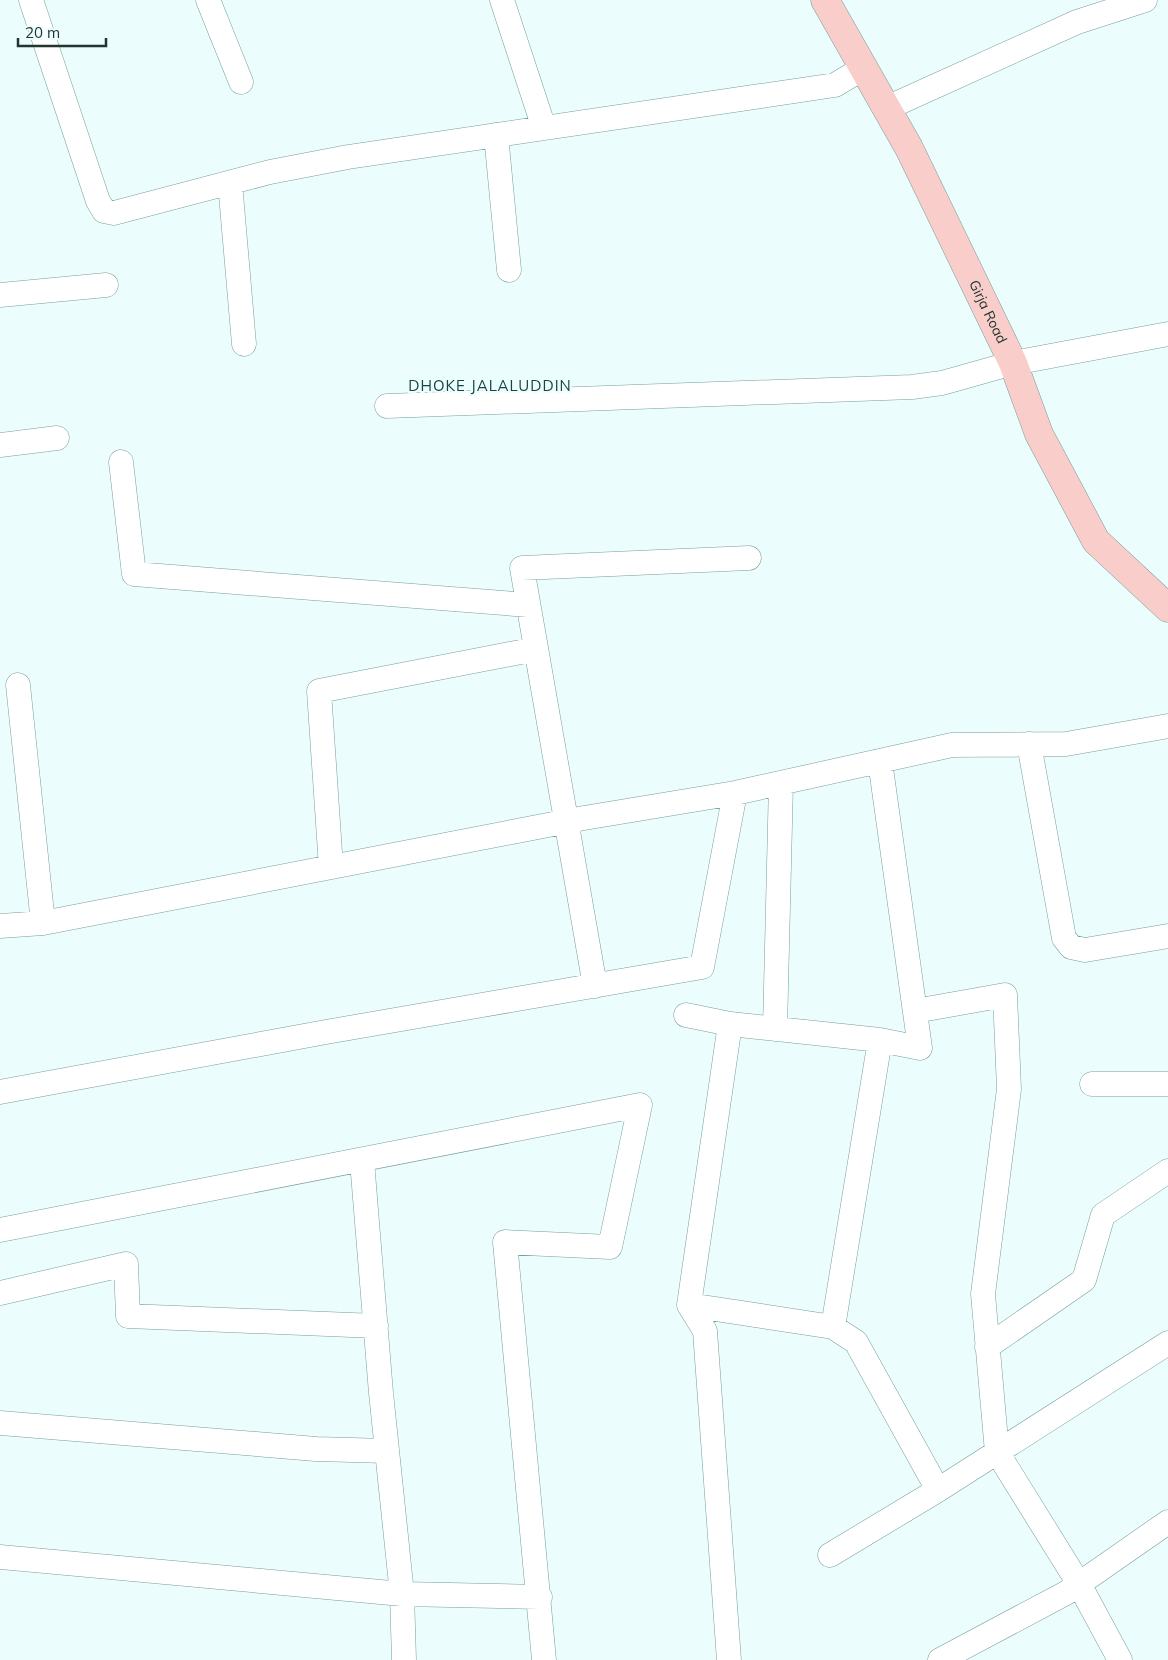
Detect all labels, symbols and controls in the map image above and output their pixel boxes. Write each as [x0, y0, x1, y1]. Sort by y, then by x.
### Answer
scale bar [18, 15, 105, 47]
text: 20 m [25, 23, 60, 42]
street label: Girja Road [965, 277, 1011, 346]
district label: DHOKE JALALUDDIN [408, 376, 572, 395]

